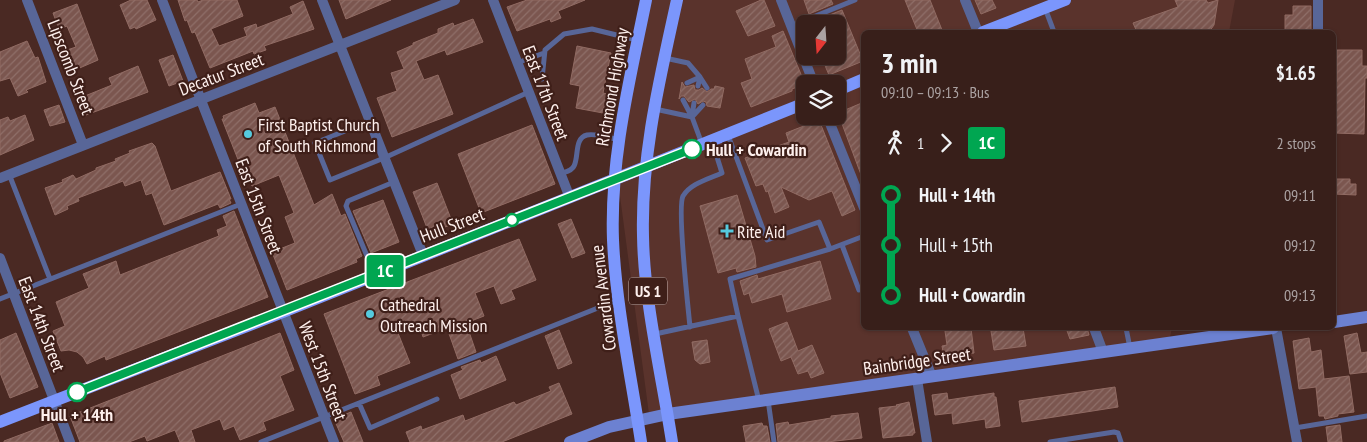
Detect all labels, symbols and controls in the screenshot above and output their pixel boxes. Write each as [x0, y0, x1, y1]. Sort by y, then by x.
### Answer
north arrow [796, 15, 846, 65]
map controls [796, 15, 846, 125]
street label: Lipscomb Street [42, 16, 100, 118]
street label: Richmond Highway [590, 26, 634, 148]
street label: East 17th Street [517, 42, 575, 144]
text: 3 min [881, 44, 938, 81]
street label: Decatur Street [175, 47, 267, 101]
text: $1.65 [1276, 61, 1316, 85]
button: layers [796, 75, 846, 125]
text: 09:10 – 09:13 · Bus [881, 82, 989, 102]
place label: First Baptist Church of South Richmond [258, 113, 380, 157]
marker: First Baptist Church of South Richmond [242, 128, 254, 140]
icon: walk [881, 129, 909, 157]
icon: forward [932, 129, 960, 157]
text: 1C [978, 131, 995, 154]
text: 1 [917, 133, 924, 153]
text: 2 stops [1276, 133, 1316, 153]
place label: Hull + Cowardin [706, 138, 807, 161]
marker: Hull + Cowardin [682, 139, 702, 159]
street label: East 15th Street [230, 155, 288, 257]
text: Hull + 14th [919, 183, 995, 207]
text: 09:11 [1284, 185, 1316, 205]
street label: Hull Street [417, 202, 487, 248]
unlabelled marker [505, 213, 519, 227]
place label: Rite Aid [737, 220, 785, 243]
marker: Rite Aid [721, 225, 733, 237]
text: Hull + 15th [919, 233, 993, 257]
text: 09:12 [1284, 235, 1316, 255]
street label: Cowardin Avenue [585, 244, 621, 352]
line badge: 1C [362, 255, 408, 287]
text: 1C [377, 259, 393, 282]
street label: East 14th Street [13, 273, 71, 375]
road number: US 1 [629, 278, 667, 304]
text: Hull + Cowardin [919, 283, 1025, 307]
text: 09:13 [1284, 285, 1316, 305]
place label: Cathedral Outreach Mission [380, 293, 487, 337]
marker: Cathedral Outreach Mission [364, 308, 376, 320]
street label: West 15th Street [294, 318, 352, 424]
street label: Bainbridge Street [862, 342, 972, 380]
marker: Hull + 14th [67, 382, 87, 402]
place label: Hull + 14th [41, 403, 113, 426]

